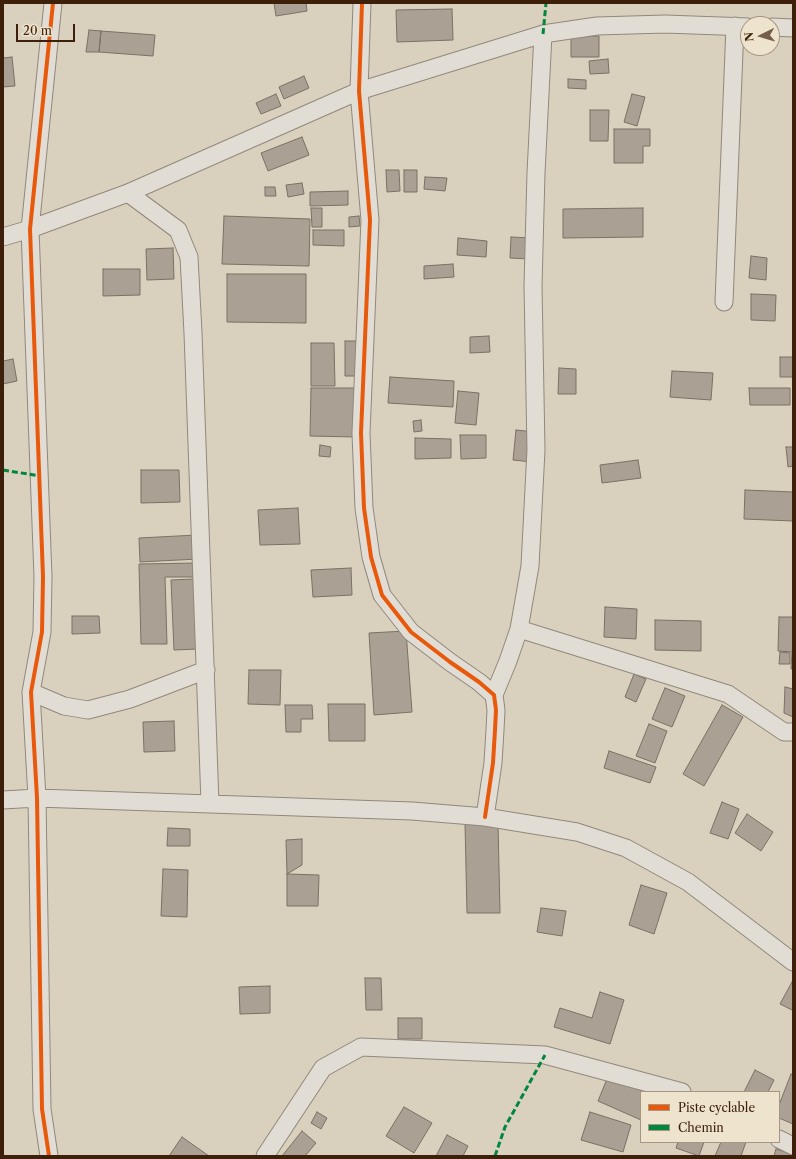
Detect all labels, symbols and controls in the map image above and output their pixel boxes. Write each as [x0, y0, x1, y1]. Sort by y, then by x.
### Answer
scale bar [18, 16, 77, 42]
north arrow [740, 16, 780, 56]
text: 20 m [23, 23, 52, 38]
text: N [742, 32, 756, 42]
legend [640, 1091, 780, 1143]
text: Piste cyclable [678, 1100, 755, 1115]
text: Chemin [678, 1120, 724, 1135]

